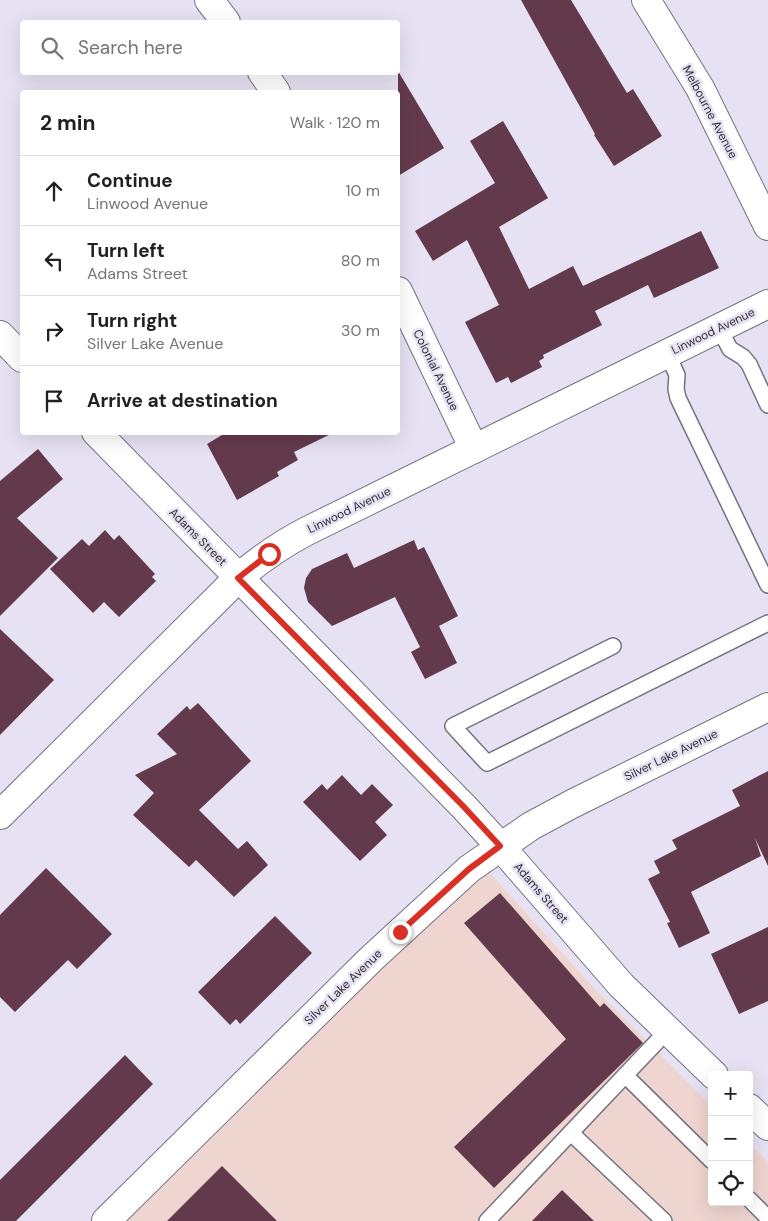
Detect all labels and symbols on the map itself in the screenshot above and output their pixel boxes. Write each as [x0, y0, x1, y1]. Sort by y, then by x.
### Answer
street label: Melbourne Avenue [679, 63, 741, 161]
street label: Linwood Avenue [669, 304, 757, 358]
street label: Colonial Avenue [409, 327, 463, 413]
street label: Linwood Avenue [305, 483, 393, 537]
street label: Adams Street [166, 505, 231, 570]
route start [258, 543, 281, 566]
street label: Silver Lake Avenue [622, 725, 721, 785]
street label: Adams Street [510, 859, 572, 927]
route end [389, 921, 412, 944]
street label: Silver Lake Avenue [301, 946, 385, 1028]

